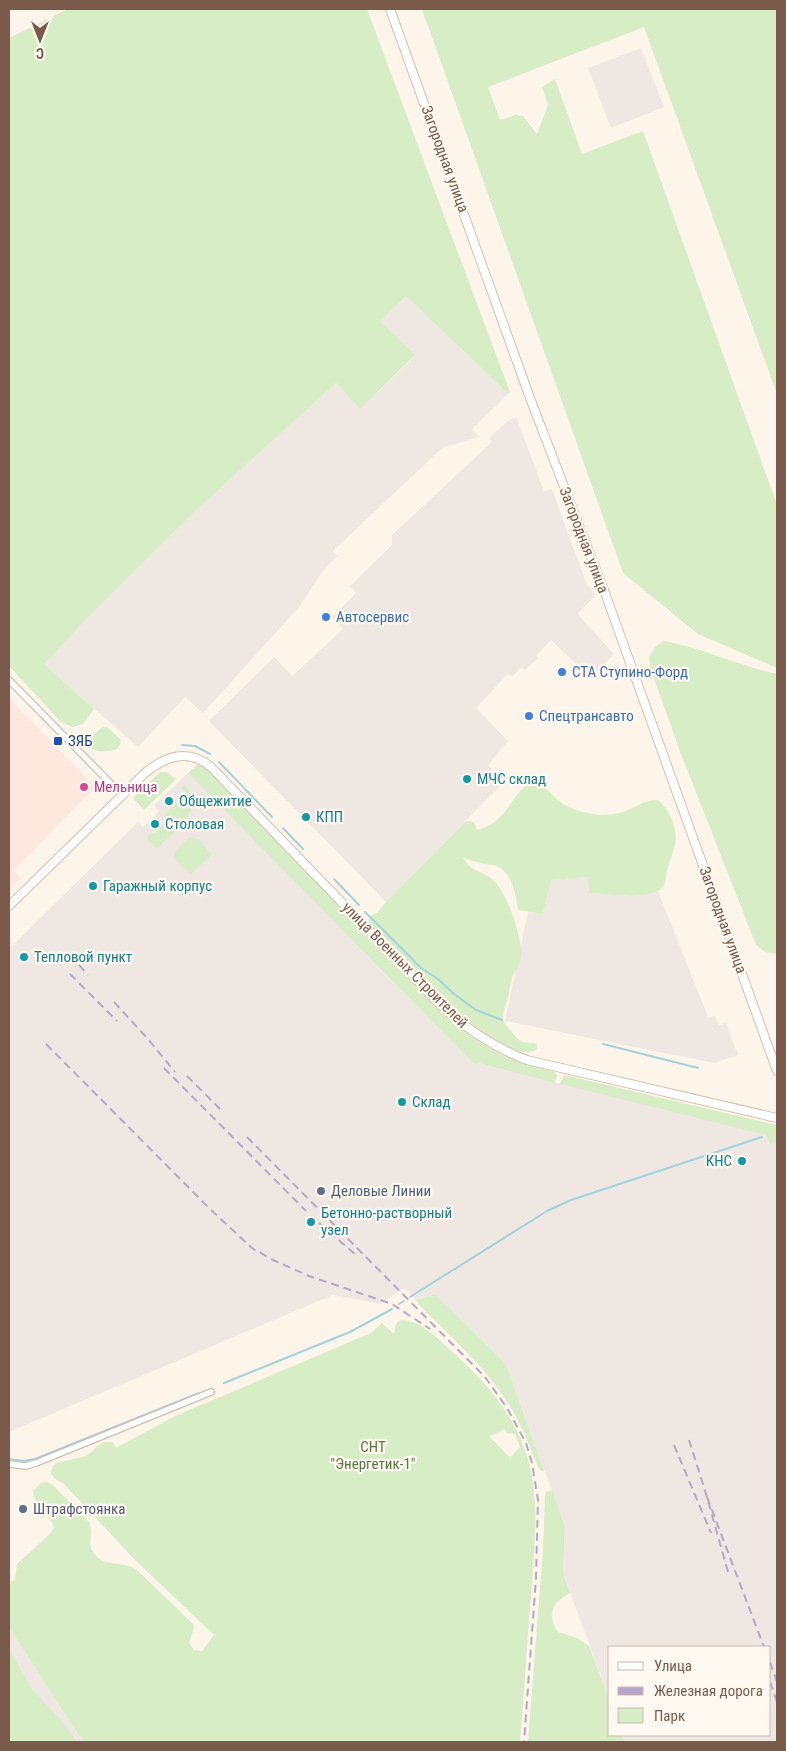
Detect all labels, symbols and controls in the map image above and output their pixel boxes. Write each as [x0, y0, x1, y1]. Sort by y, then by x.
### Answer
north arrow [15, 15, 65, 65]
text: С [36, 45, 44, 61]
street label: Загородная улица [417, 103, 473, 215]
street label: Загородная улица [556, 484, 612, 596]
place label: Автосервис [336, 608, 409, 626]
marker: Автосервис [320, 611, 332, 623]
place label: СТА Ступино-Форд [572, 663, 688, 681]
marker: СТА Ступино-Форд [556, 666, 568, 678]
place label: Спецтрансавто [539, 707, 634, 725]
marker: Спецтрансавто [523, 710, 535, 722]
place label: ЗЯБ [68, 732, 92, 750]
marker: ЗЯБ [52, 735, 64, 747]
place label: МЧС склад [477, 770, 546, 788]
marker: МЧС склад [461, 773, 473, 785]
place label: Мельница [94, 778, 158, 796]
marker: Мельница [78, 781, 90, 793]
place label: Общежитие [179, 792, 252, 810]
marker: Общежитие [163, 795, 175, 807]
place label: КПП [316, 808, 343, 826]
marker: КПП [300, 811, 312, 823]
place label: Столовая [165, 815, 224, 833]
marker: Столовая [149, 818, 161, 830]
street label: Загородная улица [695, 864, 751, 976]
place label: Гаражный корпус [103, 877, 212, 895]
marker: Гаражный корпус [87, 880, 99, 892]
street label: улица Военных Строителей [338, 898, 472, 1032]
place label: Тепловой пункт [34, 948, 132, 966]
marker: Тепловой пункт [18, 951, 30, 963]
place label: Склад [412, 1093, 451, 1111]
marker: Склад [396, 1096, 408, 1108]
place label: КНС [706, 1152, 732, 1170]
marker: КНС [736, 1155, 748, 1167]
place label: Деловые Линии [331, 1182, 431, 1200]
marker: Деловые Линии [315, 1185, 327, 1197]
place label: Бетонно-растворный узел [321, 1204, 452, 1239]
marker: Бетонно-растворный узел [305, 1216, 317, 1228]
park label: СНТ "Энергетик-1" [330, 1438, 416, 1473]
place label: Штрафстоянка [33, 1500, 125, 1518]
marker: Штрафстоянка [17, 1503, 29, 1515]
legend [608, 1646, 771, 1736]
text: Улица [654, 1657, 692, 1675]
text: Железная дорога [654, 1682, 763, 1700]
text: Парк [654, 1707, 685, 1725]

